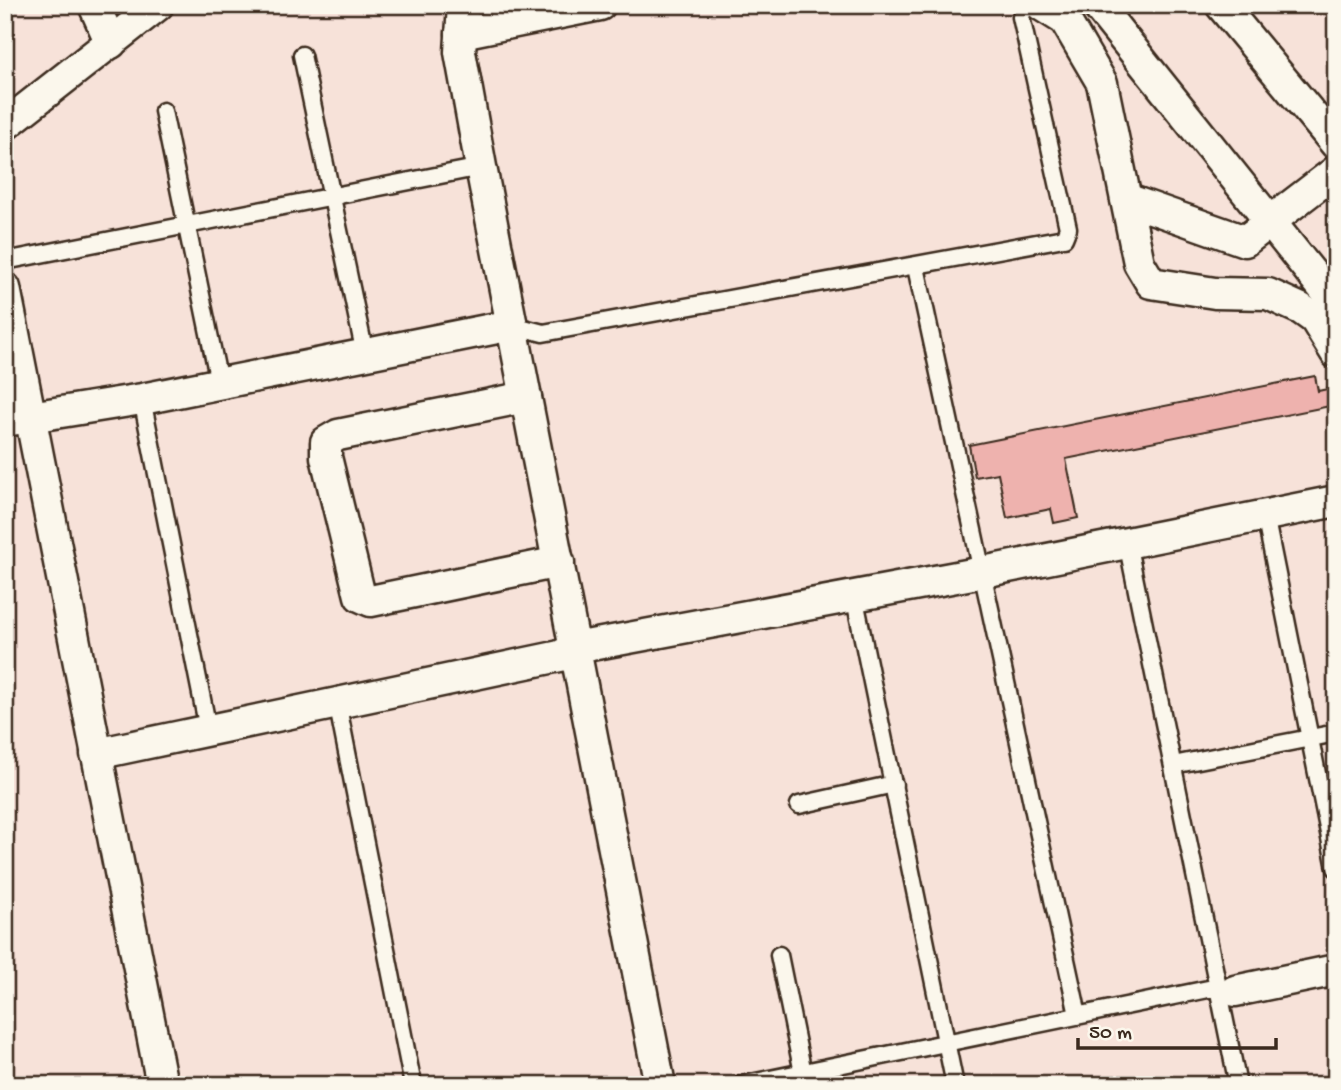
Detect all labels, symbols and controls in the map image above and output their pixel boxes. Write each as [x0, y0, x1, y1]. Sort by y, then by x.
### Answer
scale bar [1078, 1006, 1276, 1050]
text: 50 m [1089, 1022, 1132, 1047]

